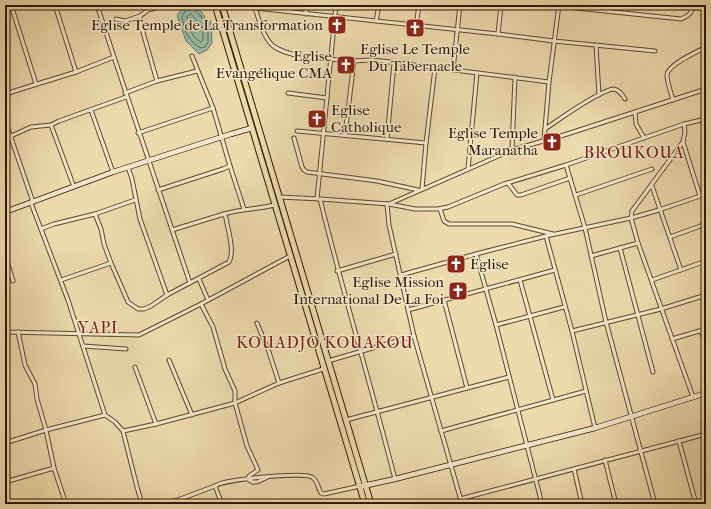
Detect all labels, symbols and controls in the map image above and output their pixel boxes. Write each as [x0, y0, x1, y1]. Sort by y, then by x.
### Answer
church icon: Eglise Temple de La Transformation [326, 14, 348, 36]
place label: Eglise Temple de La Transformation [91, 16, 323, 34]
church icon: Eglise Le Temple Du Tabernacle [404, 17, 426, 39]
place label: Eglise Le Temple Du Tabernacle [360, 40, 471, 75]
place label: Eglise Evangélique CMA [216, 47, 333, 82]
church icon: Eglise Evangélique CMA [335, 54, 357, 76]
place label: Eglise Catholique [331, 101, 402, 136]
church icon: Eglise Catholique [306, 108, 328, 130]
place label: Eglise Temple Maranatha [448, 124, 539, 159]
church icon: Eglise Temple Maranatha [541, 131, 563, 153]
district label: BROUKOUA [584, 143, 684, 162]
church icon: Eglise [445, 253, 467, 275]
place label: Eglise [470, 255, 509, 273]
place label: Eglise Mission International De La Foi [293, 273, 445, 308]
church icon: Eglise Mission International De La Foi [447, 280, 469, 302]
district label: YAPI [77, 318, 118, 337]
district label: KOUADJO KOUAKOU [236, 333, 414, 352]

